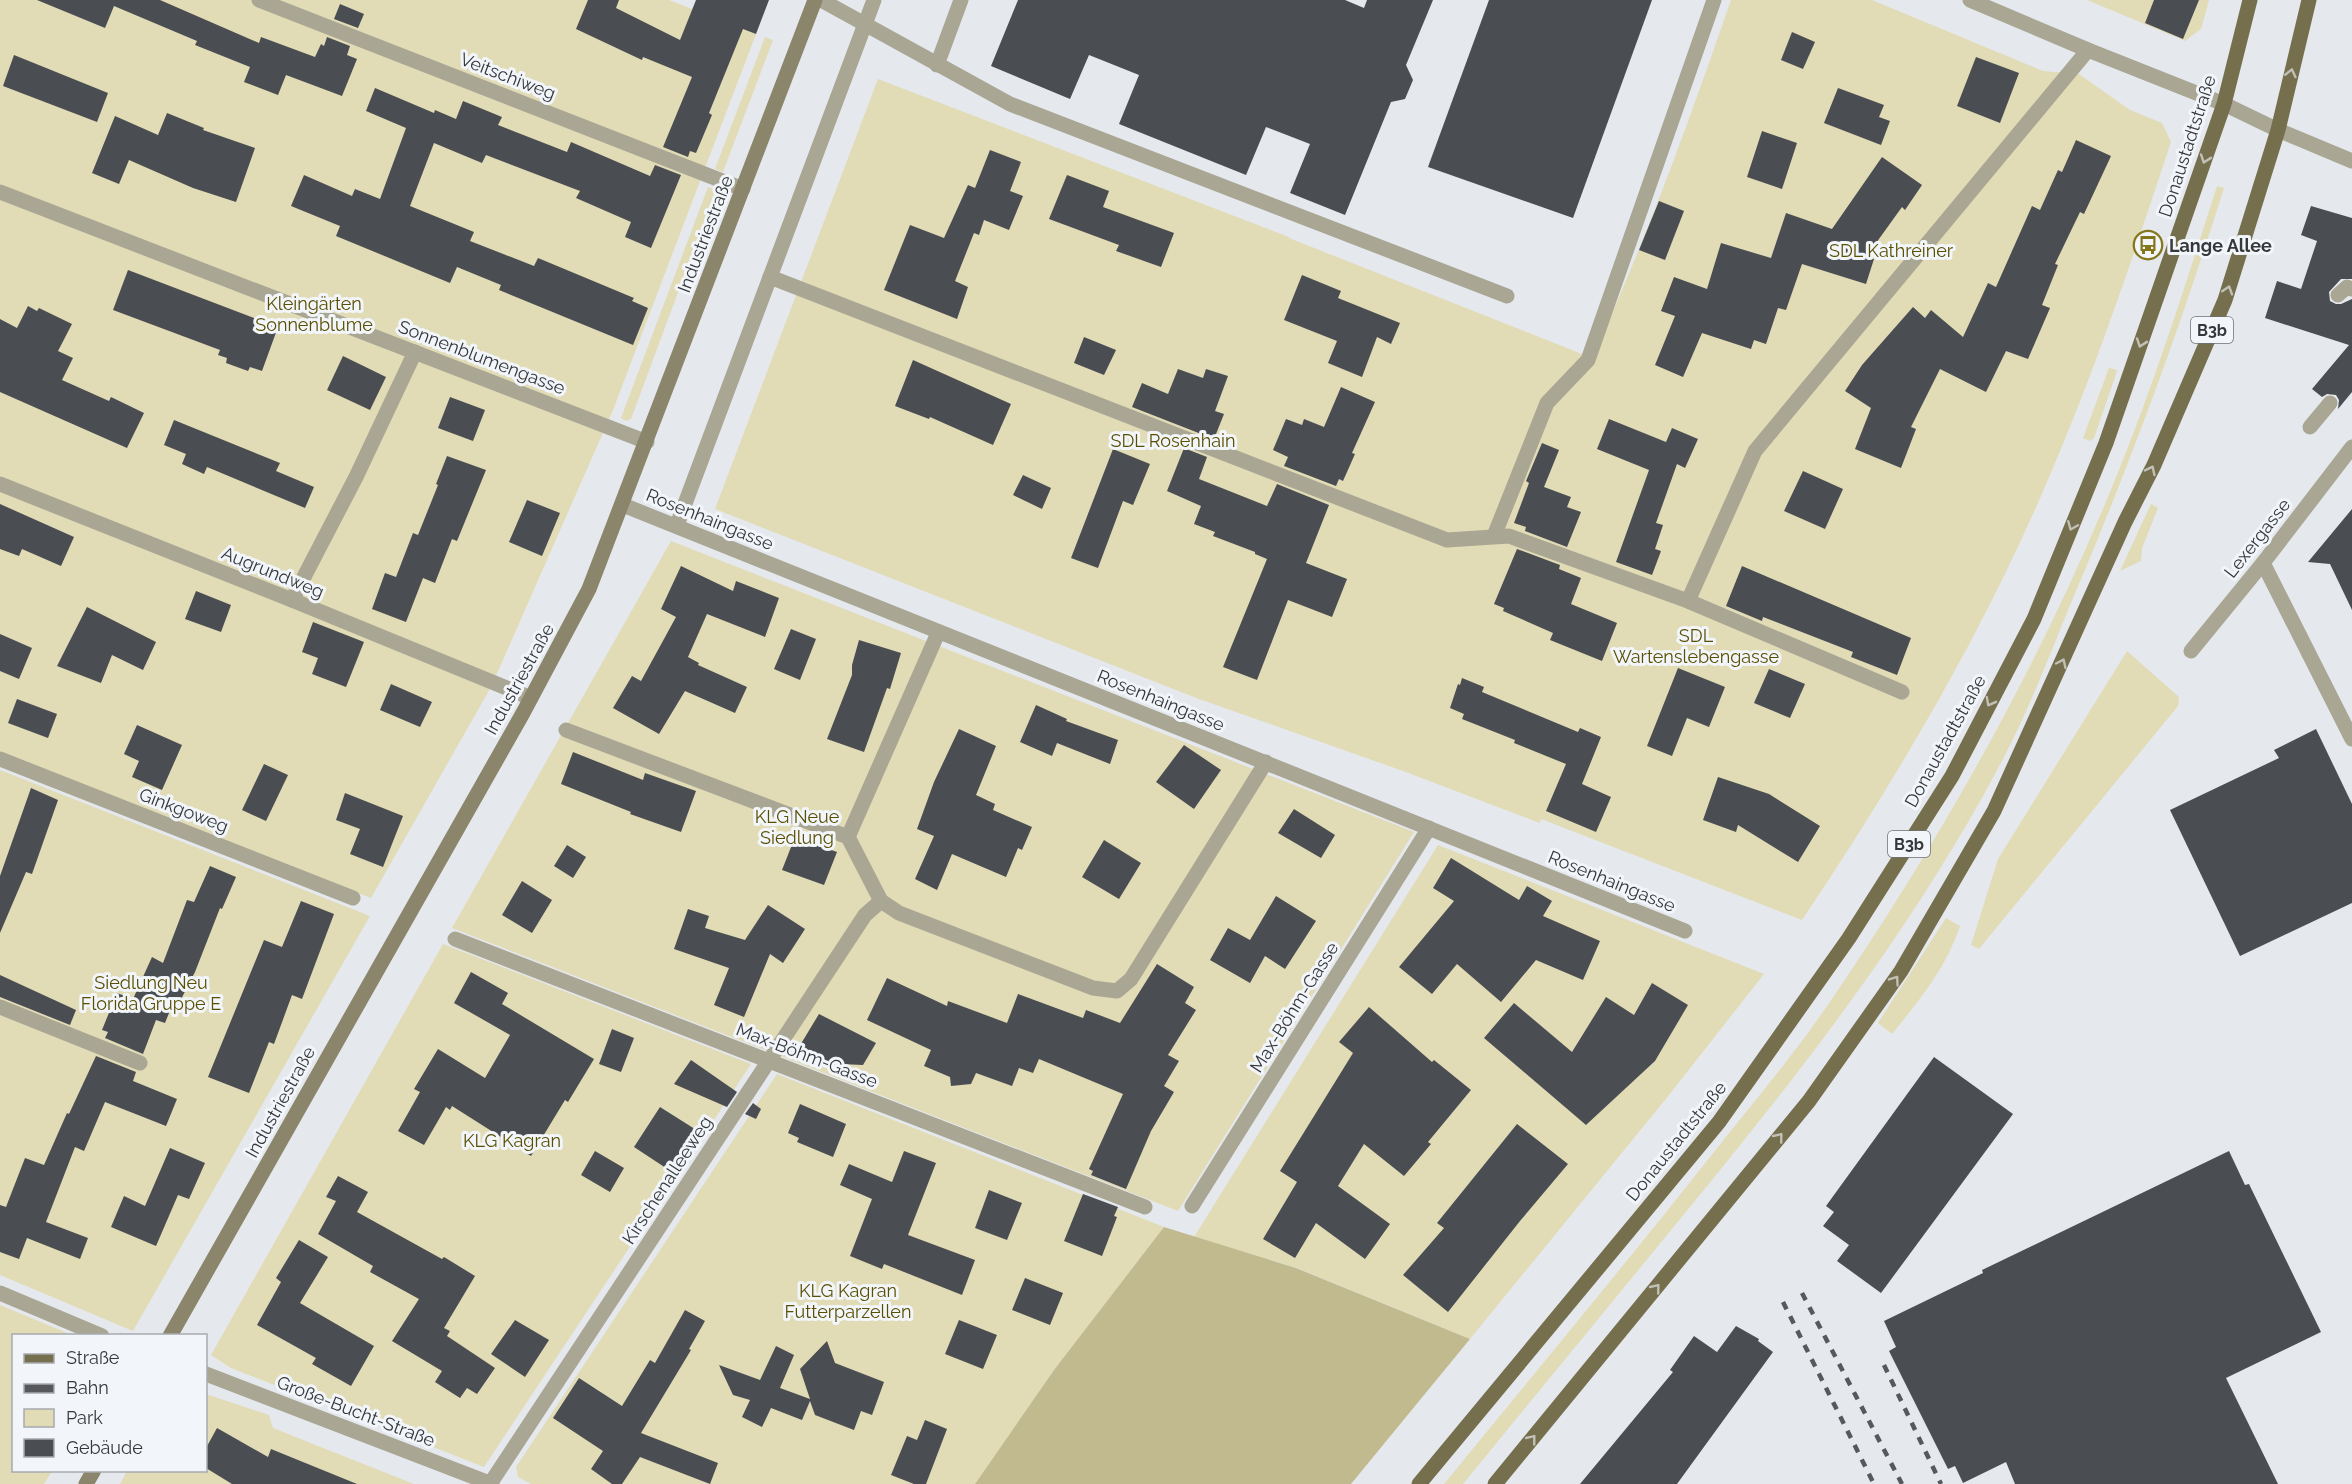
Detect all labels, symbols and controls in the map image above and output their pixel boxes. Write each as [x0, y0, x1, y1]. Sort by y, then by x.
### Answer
street label: Veitschiweg [457, 48, 559, 104]
one-way arrow [2284, 69, 2297, 79]
street label: Donaustadtstraße [2154, 72, 2220, 219]
one-way arrow [2200, 153, 2212, 164]
street label: Industriestraße [673, 172, 737, 295]
bus stop icon: Lange Allee [2132, 229, 2164, 261]
place label: Lange Allee [2169, 235, 2272, 256]
park label: SDL Kathreiner [1829, 240, 1954, 261]
one-way arrow [2221, 285, 2233, 296]
park label: Kleingärten Sonnenblume [255, 293, 373, 335]
street label: Sonnenblumengasse [396, 316, 569, 399]
road number: B3b [2191, 317, 2233, 343]
one-way arrow [2136, 337, 2149, 348]
park label: SDL Rosenhain [1111, 430, 1236, 451]
one-way arrow [2144, 465, 2156, 476]
street label: Rosenhaingasse [643, 484, 777, 554]
street label: Lexergasse [2220, 494, 2295, 582]
one-way arrow [2067, 519, 2079, 530]
street label: Augrundweg [219, 542, 327, 602]
street label: Industriestraße [480, 619, 558, 738]
park label: SDL Wartenslebengasse [1613, 625, 1780, 667]
one-way arrow [2055, 658, 2067, 669]
street label: Rosenhaingasse [1094, 665, 1228, 735]
street label: Donaustadtstraße [1900, 671, 1990, 811]
one-way arrow [1986, 696, 1997, 707]
street label: Ginkgoweg [136, 783, 232, 837]
park label: KLG Neue Siedlung [755, 806, 840, 848]
road number: B3b [1888, 831, 1930, 857]
street label: Rosenhaingasse [1545, 846, 1679, 916]
street label: Max-Böhm-Gasse [1245, 938, 1343, 1076]
park label: Siedlung Neu Florida Gruppe E [81, 972, 221, 1014]
one-way arrow [1887, 976, 1898, 987]
street label: Max-Böhm-Gasse [733, 1018, 881, 1092]
street label: Industriestraße [241, 1042, 319, 1161]
street label: Donaustadtstraße [1621, 1077, 1731, 1205]
street label: Kirschenalleeweg [618, 1112, 716, 1248]
park label: KLG Kagran [463, 1130, 561, 1151]
one-way arrow [1772, 1133, 1783, 1144]
park label: KLG Kagran Futterparzellen [785, 1280, 911, 1322]
one-way arrow [1648, 1284, 1659, 1295]
legend [12, 1334, 207, 1472]
text: Straße [66, 1347, 120, 1368]
street label: Große-Bucht-Straße [274, 1371, 438, 1451]
text: Bahn [66, 1377, 109, 1398]
text: Park [66, 1407, 103, 1428]
one-way arrow [1525, 1435, 1536, 1446]
text: Gebäude [66, 1437, 143, 1458]

